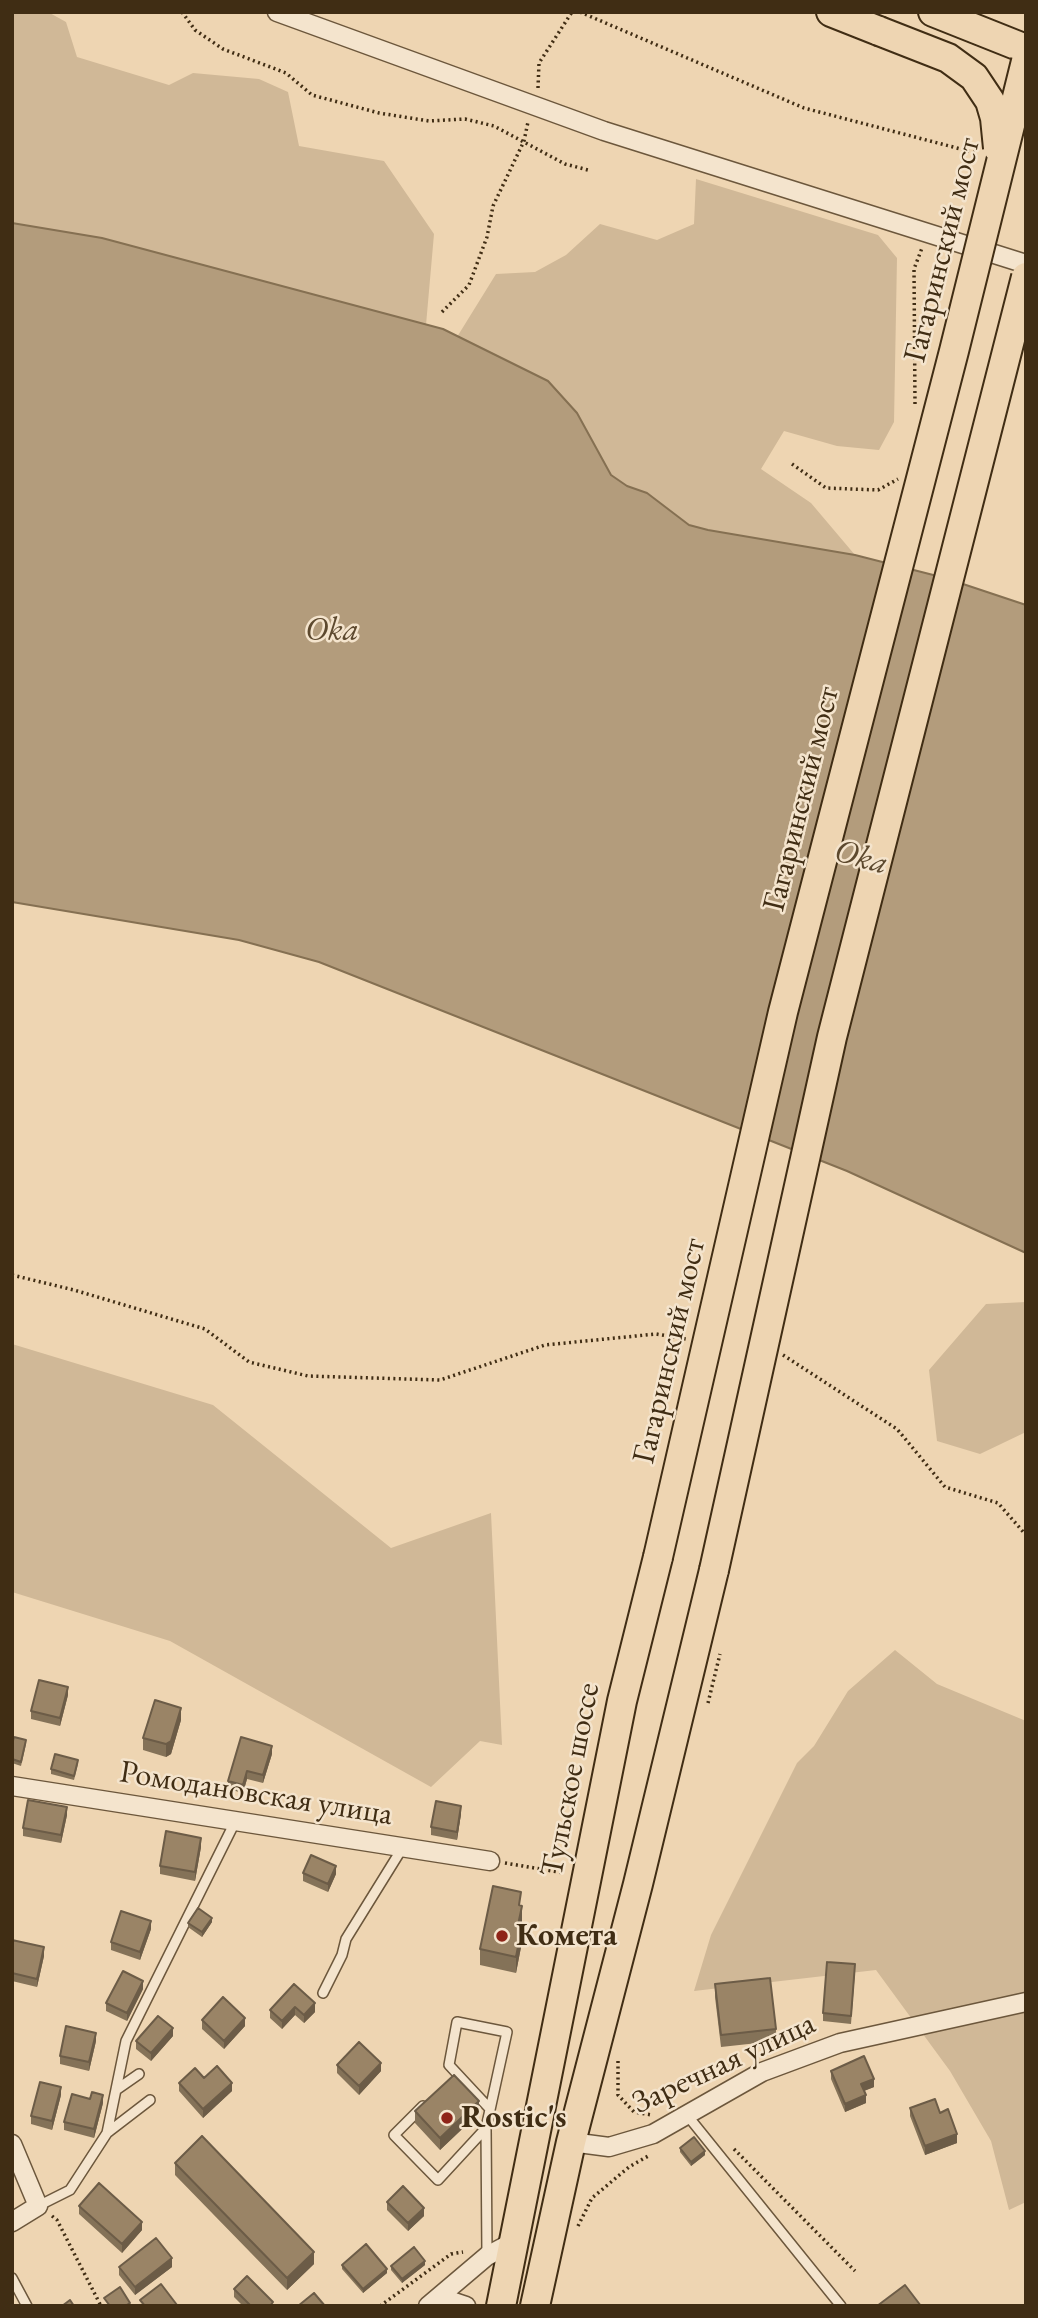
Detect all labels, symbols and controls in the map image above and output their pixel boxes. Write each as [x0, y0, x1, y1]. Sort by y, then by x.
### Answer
street label: Гагаринский мост [897, 134, 989, 366]
water label: Oka [305, 611, 359, 651]
street label: Гагаринский мост [756, 683, 848, 915]
water label: Oka [830, 832, 892, 884]
street label: Гагаринский мост [625, 1235, 715, 1467]
street label: Тульское шоссе [533, 1680, 609, 1880]
street label: Ромодановская улица [117, 1753, 395, 1835]
place label: Комета [516, 1917, 617, 1955]
marker: Комета [494, 1928, 510, 1944]
street label: Заречная улица [626, 2005, 822, 2123]
place label: Rostic's [461, 2099, 567, 2137]
marker: Rostic's [439, 2110, 455, 2126]

